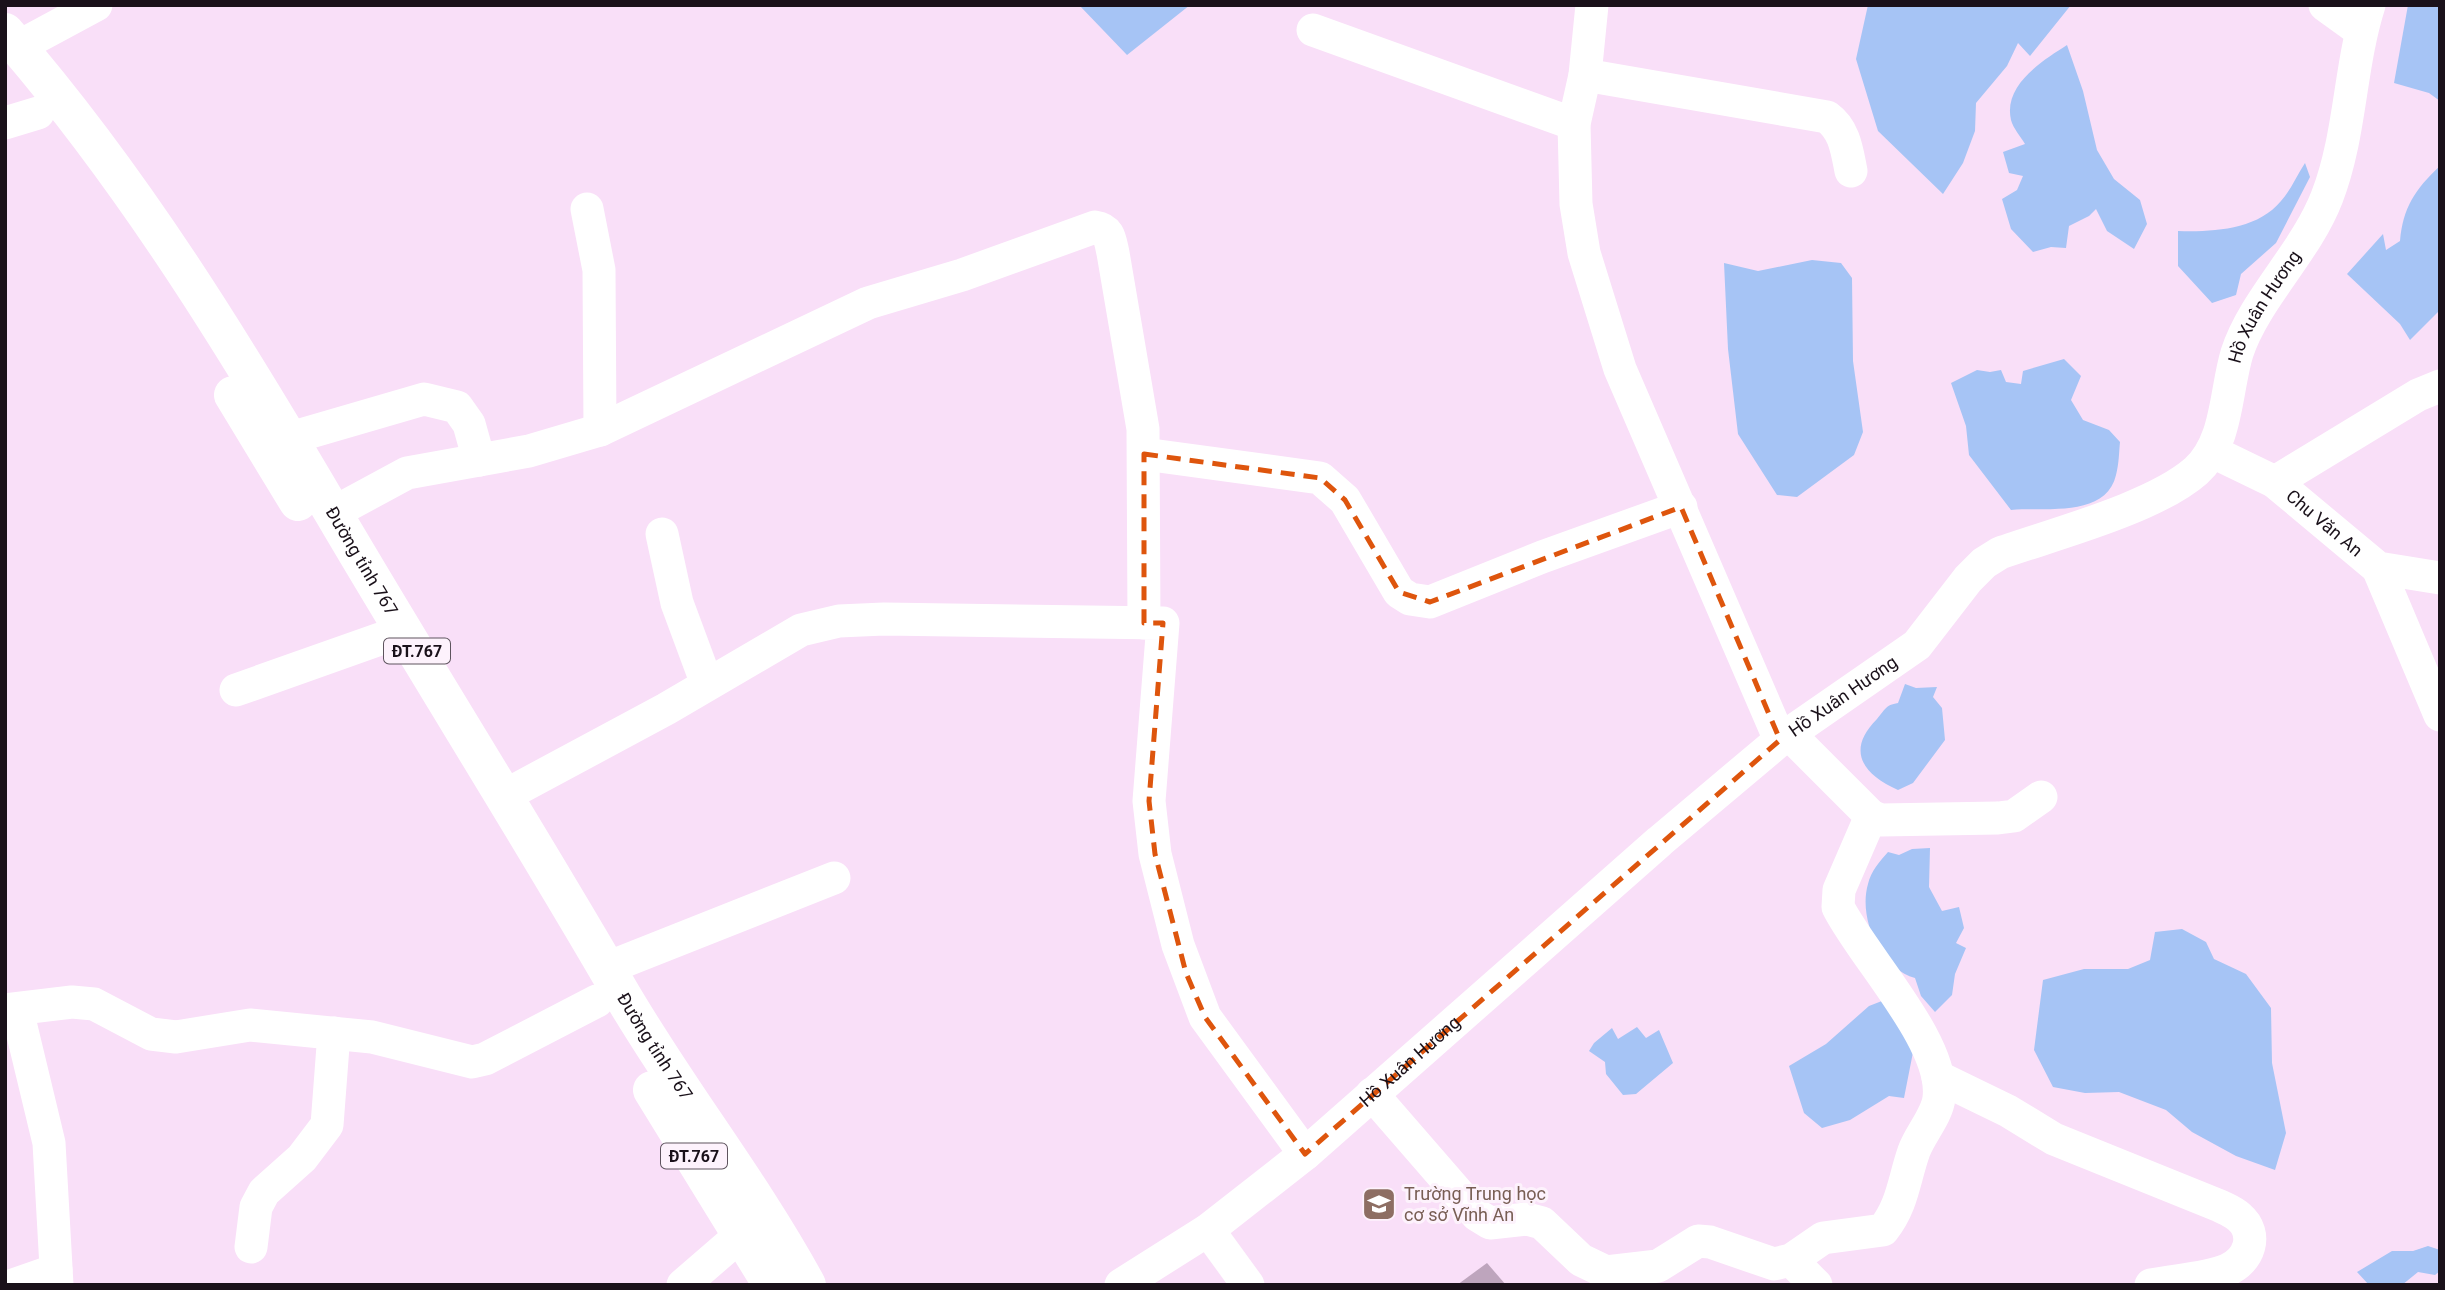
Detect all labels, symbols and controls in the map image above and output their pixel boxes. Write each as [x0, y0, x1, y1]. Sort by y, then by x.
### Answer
street label: Hồ Xuân Hương [2224, 246, 2305, 365]
street label: Chu Văn An [2282, 485, 2367, 561]
street label: Đường tỉnh 767 [322, 503, 403, 619]
road number: ĐT.767 [384, 638, 450, 664]
street label: Hồ Xuân Hương [1785, 651, 1901, 741]
street label: Đường tỉnh 767 [613, 989, 697, 1104]
street label: Hồ Xuân Hương [1355, 1011, 1464, 1111]
road number: ĐT.767 [661, 1144, 727, 1168]
place label: Trường Trung học cơ sở Vĩnh An [1404, 1183, 1546, 1225]
school or university icon: Trường Trung học cơ sở Vĩnh An [1360, 1185, 1398, 1223]

